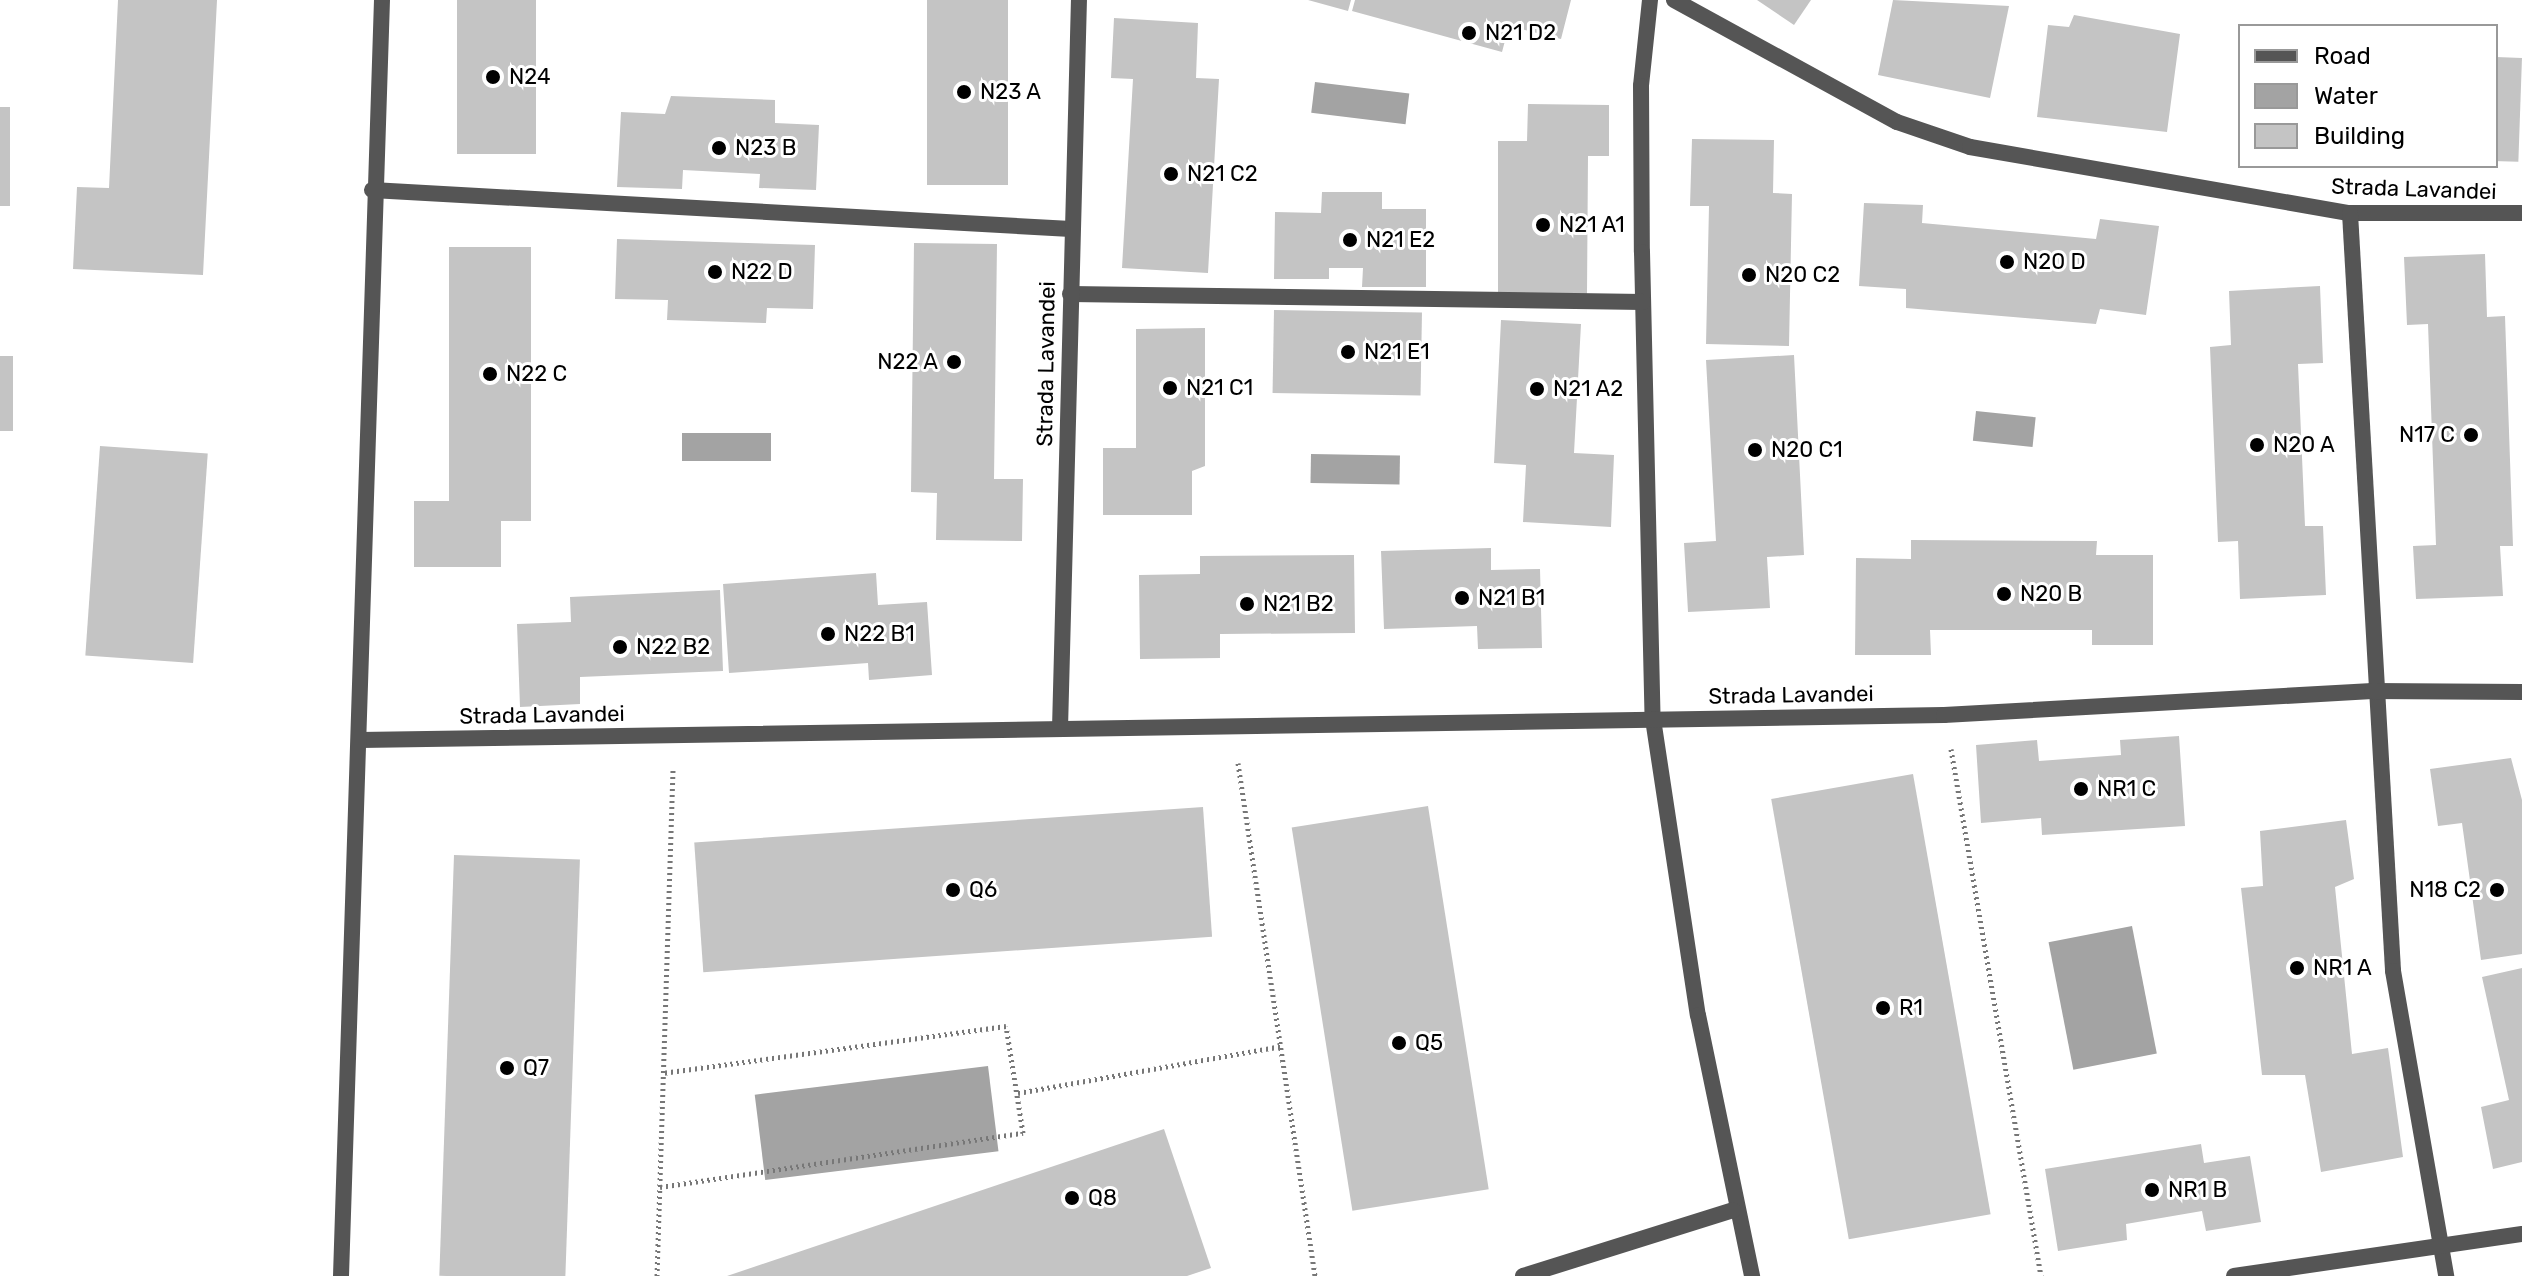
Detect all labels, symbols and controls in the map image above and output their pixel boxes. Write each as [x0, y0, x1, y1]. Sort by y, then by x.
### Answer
place label: N21 D2 [1485, 20, 1556, 46]
marker: N21 D2 [1460, 24, 1478, 42]
legend [2238, 24, 2498, 168]
text: Road [2314, 42, 2371, 70]
place label: N24 [509, 64, 551, 90]
marker: N24 [484, 68, 502, 86]
place label: N23 A [980, 79, 1042, 105]
text: Water [2314, 82, 2378, 110]
marker: N23 A [955, 83, 973, 101]
text: Building [2314, 122, 2405, 150]
place label: N23 B [735, 135, 797, 161]
marker: N23 B [710, 139, 728, 157]
place label: N21 C2 [1187, 161, 1258, 187]
marker: N21 C2 [1162, 165, 1180, 183]
street label: Strada Lavandei [2331, 173, 2497, 205]
place label: N21 A1 [1559, 212, 1625, 238]
marker: N21 A1 [1534, 216, 1552, 234]
place label: N21 E2 [1366, 227, 1435, 253]
marker: N21 E2 [1341, 231, 1359, 249]
place label: N20 D [2023, 249, 2086, 275]
marker: N20 D [1998, 253, 2016, 271]
place label: N22 D [731, 259, 793, 285]
place label: N20 C2 [1765, 262, 1840, 288]
marker: N22 D [706, 263, 724, 281]
marker: N20 C2 [1740, 266, 1758, 284]
street label: Strada Lavandei [1031, 281, 1061, 447]
place label: N21 E1 [1364, 339, 1430, 365]
marker: N21 E1 [1339, 343, 1357, 361]
place label: N22 A [877, 349, 938, 375]
marker: N22 A [945, 353, 963, 371]
place label: N22 C [506, 361, 567, 387]
marker: N22 C [481, 365, 499, 383]
place label: N21 C1 [1186, 375, 1253, 401]
place label: N21 A2 [1553, 376, 1624, 402]
marker: N21 C1 [1161, 379, 1179, 397]
marker: N21 A2 [1528, 380, 1546, 398]
place label: N17 C [2399, 422, 2455, 448]
marker: N17 C [2462, 426, 2480, 444]
place label: N20 A [2273, 432, 2335, 458]
marker: N20 A [2248, 436, 2266, 454]
place label: N20 C1 [1771, 437, 1843, 463]
marker: N20 C1 [1746, 441, 1764, 459]
place label: N20 B [2020, 581, 2082, 607]
place label: N21 B1 [1478, 585, 1545, 611]
marker: N20 B [1995, 585, 2013, 603]
marker: N21 B1 [1453, 589, 1471, 607]
place label: N21 B2 [1263, 591, 1334, 617]
marker: N21 B2 [1238, 595, 1256, 613]
place label: N22 B1 [844, 621, 915, 647]
marker: N22 B1 [819, 625, 837, 643]
place label: N22 B2 [636, 634, 710, 660]
marker: N22 B2 [611, 638, 629, 656]
street label: Strada Lavandei [1708, 680, 1874, 710]
street label: Strada Lavandei [459, 700, 625, 730]
place label: NR1 C [2097, 776, 2156, 802]
marker: NR1 C [2072, 780, 2090, 798]
place label: Q6 [969, 877, 997, 903]
place label: N18 C2 [2409, 877, 2481, 903]
marker: Q6 [944, 881, 962, 899]
marker: N18 C2 [2488, 881, 2506, 899]
place label: NR1 A [2313, 955, 2372, 981]
marker: NR1 A [2288, 959, 2306, 977]
place label: R1 [1899, 995, 1923, 1021]
marker: R1 [1874, 999, 1892, 1017]
place label: Q5 [1415, 1030, 1443, 1056]
marker: Q5 [1390, 1034, 1408, 1052]
place label: Q7 [523, 1055, 549, 1081]
marker: Q7 [498, 1059, 516, 1077]
place label: NR1 B [2168, 1177, 2227, 1203]
marker: NR1 B [2143, 1181, 2161, 1199]
place label: Q8 [1088, 1185, 1117, 1211]
marker: Q8 [1063, 1189, 1081, 1207]

